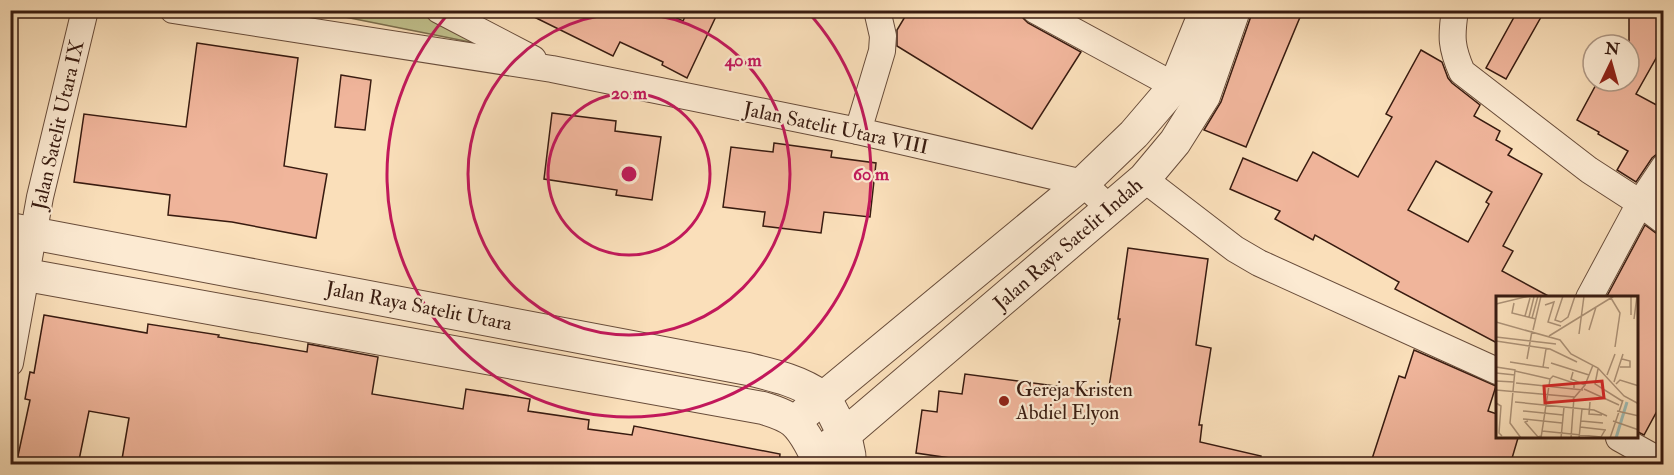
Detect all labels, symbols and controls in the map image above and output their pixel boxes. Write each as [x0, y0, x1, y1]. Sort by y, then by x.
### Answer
north arrow [1581, 33, 1641, 93]
street label: Jalan Satelit Utara IX [26, 37, 90, 213]
text: N [1603, 38, 1621, 60]
text: 40 m [724, 49, 762, 72]
text: 20 m [611, 82, 648, 105]
street label: Jalan Satelit Utara VIII [740, 96, 931, 160]
text: 60 m [853, 163, 890, 186]
centre of rings [619, 164, 639, 184]
street label: Jalan Raya Satelit Indah [988, 172, 1148, 316]
street label: Jalan Raya Satelit Utara [323, 275, 515, 336]
inset map [1496, 296, 1638, 439]
place label: Gereja Kristen Abdiel Elyon [1015, 377, 1133, 425]
marker: Gereja Kristen Abdiel Elyon [997, 394, 1011, 408]

